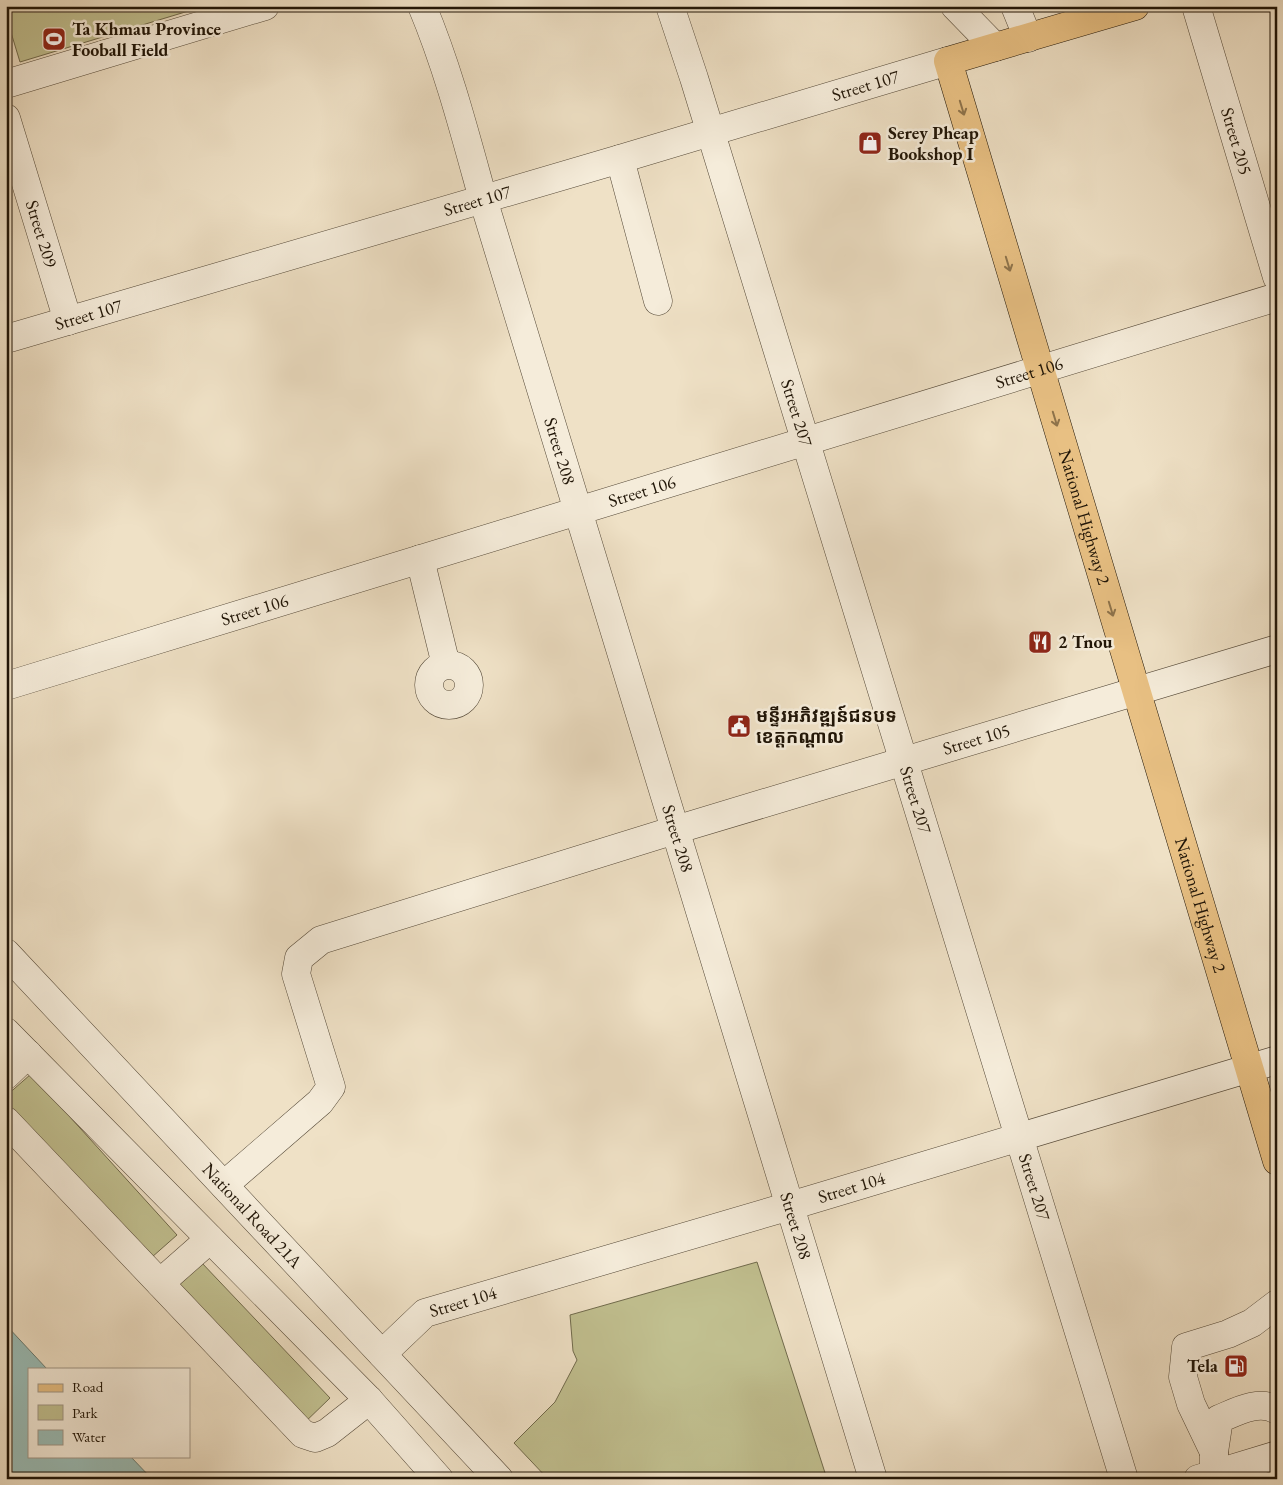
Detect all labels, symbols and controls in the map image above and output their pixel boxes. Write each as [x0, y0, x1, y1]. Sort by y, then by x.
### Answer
place label: Ta Khmau Province Fooball Field [72, 17, 222, 61]
sports icon: Ta Khmau Province Fooball Field [41, 26, 67, 52]
street label: Street 107 [829, 64, 902, 106]
one-way arrow [957, 100, 967, 116]
street label: Street 205 [1216, 105, 1258, 177]
place label: Serey Pheap Bookshop I [888, 121, 979, 165]
shop icon: Serey Pheap Bookshop I [857, 130, 883, 156]
street label: Street 107 [441, 180, 514, 221]
street label: Street 209 [21, 197, 63, 270]
one-way arrow [1004, 255, 1014, 271]
street label: Street 107 [52, 293, 125, 335]
street label: Street 106 [993, 351, 1066, 393]
street label: Street 207 [776, 376, 818, 449]
one-way arrow [1050, 411, 1060, 427]
street label: Street 208 [539, 414, 581, 487]
street label: National Highway 2 [1054, 447, 1116, 588]
street label: Street 106 [605, 470, 678, 512]
street label: Street 106 [218, 588, 291, 631]
one-way arrow [1107, 600, 1117, 616]
restaurant icon: 2 Tnou [1027, 629, 1053, 655]
place label: 2 Tnou [1058, 630, 1112, 653]
place label: មន្ទីរអភិវឌ្ឍន៍ជនបទ ខេត្តកណ្តាល [756, 704, 897, 748]
public building icon: មន្ទីរអភិវឌ្ឍន៍ជនបទ ខេត្តកណ្តាល [726, 713, 752, 739]
street label: Street 105 [940, 718, 1013, 760]
street label: Street 207 [895, 763, 937, 836]
street label: Street 208 [657, 802, 699, 875]
street label: National Highway 2 [1170, 835, 1232, 976]
street label: Street 207 [1014, 1150, 1056, 1224]
street label: National Road 21A [198, 1158, 308, 1273]
street label: Street 104 [815, 1166, 888, 1208]
street label: Street 208 [775, 1189, 817, 1262]
street label: Street 104 [426, 1281, 500, 1322]
fuel station icon: Tela [1223, 1353, 1249, 1379]
place label: Tela [1187, 1354, 1218, 1377]
legend [28, 1368, 190, 1458]
text: Road [72, 1377, 104, 1396]
text: Park [72, 1403, 99, 1422]
text: Water [72, 1427, 106, 1446]

